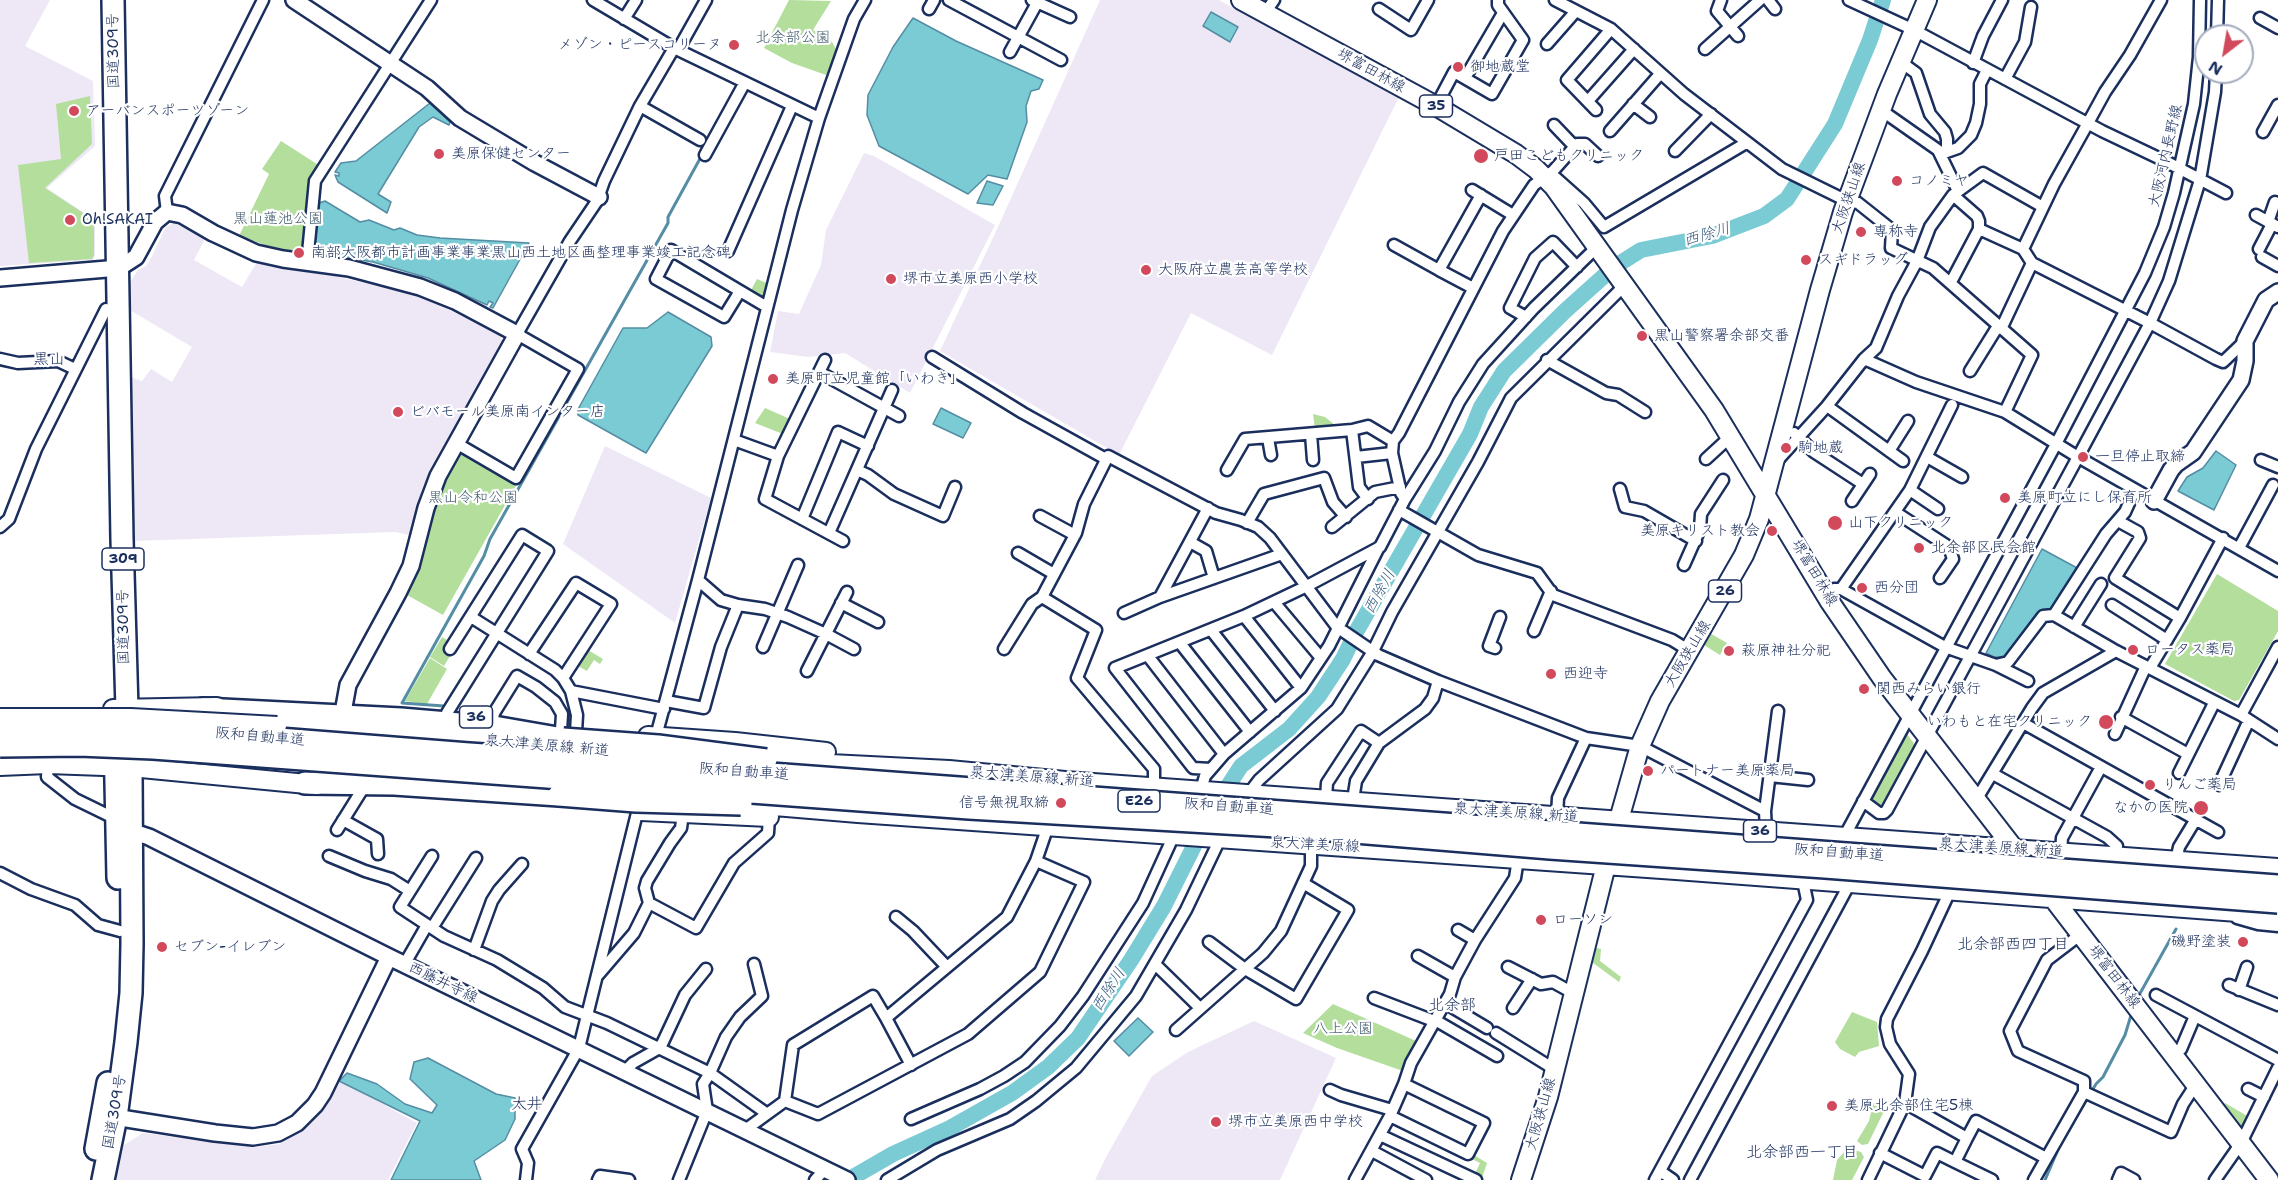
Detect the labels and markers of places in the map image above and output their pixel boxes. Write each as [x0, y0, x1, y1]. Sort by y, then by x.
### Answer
place label: メゾン・ピースコリーヌ [558, 36, 722, 54]
marker: メゾン・ピースコリーヌ [727, 38, 741, 52]
place label: 御地蔵堂 [1470, 58, 1530, 76]
marker: 御地蔵堂 [1451, 60, 1465, 74]
place label: アーバンスポーツゾーン [86, 102, 249, 120]
marker: アーバンスポーツゾーン [67, 104, 81, 118]
place label: 美原保健センター [451, 145, 571, 163]
marker: 美原保健センター [432, 147, 446, 161]
marker: 戸田こどもクリニック [1472, 147, 1490, 165]
place label: 戸田こどもクリニック [1494, 147, 1644, 165]
place label: コノミヤ [1909, 172, 1969, 190]
marker: コノミヤ [1890, 174, 1904, 188]
place label: Oh!SAKAI [82, 211, 153, 229]
marker: Oh!SAKAI [63, 213, 77, 227]
place label: 専称寺 [1873, 223, 1918, 241]
marker: 専称寺 [1854, 225, 1868, 239]
place label: 南部大阪都市計画事業事業黒山西土地区画整理事業竣工記念碑 [311, 244, 731, 262]
marker: 南部大阪都市計画事業事業黒山西土地区画整理事業竣工記念碑 [292, 246, 306, 260]
place label: スギドラッグ [1818, 251, 1908, 269]
marker: スギドラッグ [1799, 253, 1813, 267]
place label: 大阪府立農芸高等学校 [1158, 261, 1308, 279]
marker: 大阪府立農芸高等学校 [1139, 263, 1153, 277]
place label: 堺市立美原西小学校 [903, 270, 1038, 288]
marker: 堺市立美原西小学校 [884, 272, 898, 286]
place label: 黒山警察署余部交番 [1654, 327, 1789, 345]
marker: 黒山警察署余部交番 [1635, 329, 1649, 343]
place label: 美原町立児童館「いわき」 [785, 370, 965, 388]
marker: 美原町立児童館「いわき」 [766, 372, 780, 386]
place label: ビバモール美原南インター店 [410, 403, 605, 421]
marker: ビバモール美原南インター店 [391, 405, 405, 419]
place label: 駒地蔵 [1798, 439, 1843, 457]
marker: 駒地蔵 [1779, 441, 1793, 455]
place label: 一旦停止取締 [2095, 448, 2185, 466]
marker: 一旦停止取締 [2076, 450, 2090, 464]
place label: 美原町立にし保育所 [2017, 489, 2152, 507]
marker: 美原町立にし保育所 [1998, 491, 2012, 505]
marker: 山下クリニック [1826, 514, 1844, 532]
place label: 山下クリニック [1848, 514, 1953, 532]
place label: 美原キリスト教会 [1640, 522, 1760, 540]
marker: 美原キリスト教会 [1765, 524, 1779, 538]
place label: 北余部区民会館 [1931, 539, 2036, 557]
marker: 北余部区民会館 [1912, 541, 1926, 555]
place label: 西分団 [1874, 579, 1919, 597]
marker: 西分団 [1855, 581, 1869, 595]
place label: ロータス薬局 [2145, 641, 2235, 659]
place label: 萩原神社分祀 [1741, 642, 1831, 660]
marker: ロータス薬局 [2126, 643, 2140, 657]
marker: 萩原神社分祀 [1722, 644, 1736, 658]
place label: 西迎寺 [1563, 665, 1608, 683]
marker: 西迎寺 [1544, 667, 1558, 681]
place label: 関西みらい銀行 [1876, 680, 1981, 698]
marker: 関西みらい銀行 [1857, 682, 1871, 696]
place label: いわもと在宅クリニック [1927, 713, 2092, 731]
marker: いわもと在宅クリニック [2097, 713, 2115, 731]
place label: パートナー美原薬局 [1660, 762, 1795, 780]
marker: パートナー美原薬局 [1641, 764, 1655, 778]
place label: りんご薬局 [2162, 776, 2237, 794]
marker: りんご薬局 [2143, 778, 2157, 792]
place label: 信号無視取締 [959, 794, 1049, 812]
marker: 信号無視取締 [1054, 796, 1068, 810]
place label: なかの医院 [2113, 799, 2188, 817]
marker: なかの医院 [2192, 799, 2210, 817]
place label: ローソン [1553, 911, 1613, 929]
marker: ローソン [1534, 913, 1548, 927]
place label: 磯野塗装 [2171, 933, 2231, 951]
marker: 磯野塗装 [2236, 935, 2250, 949]
place label: セブン-イレブン [174, 938, 286, 956]
marker: セブン-イレブン [155, 940, 169, 954]
place label: 美原北余部住宅5棟 [1844, 1097, 1973, 1115]
marker: 美原北余部住宅5棟 [1825, 1099, 1839, 1113]
place label: 堺市立美原西中学校 [1228, 1113, 1363, 1131]
marker: 堺市立美原西中学校 [1209, 1115, 1223, 1129]

